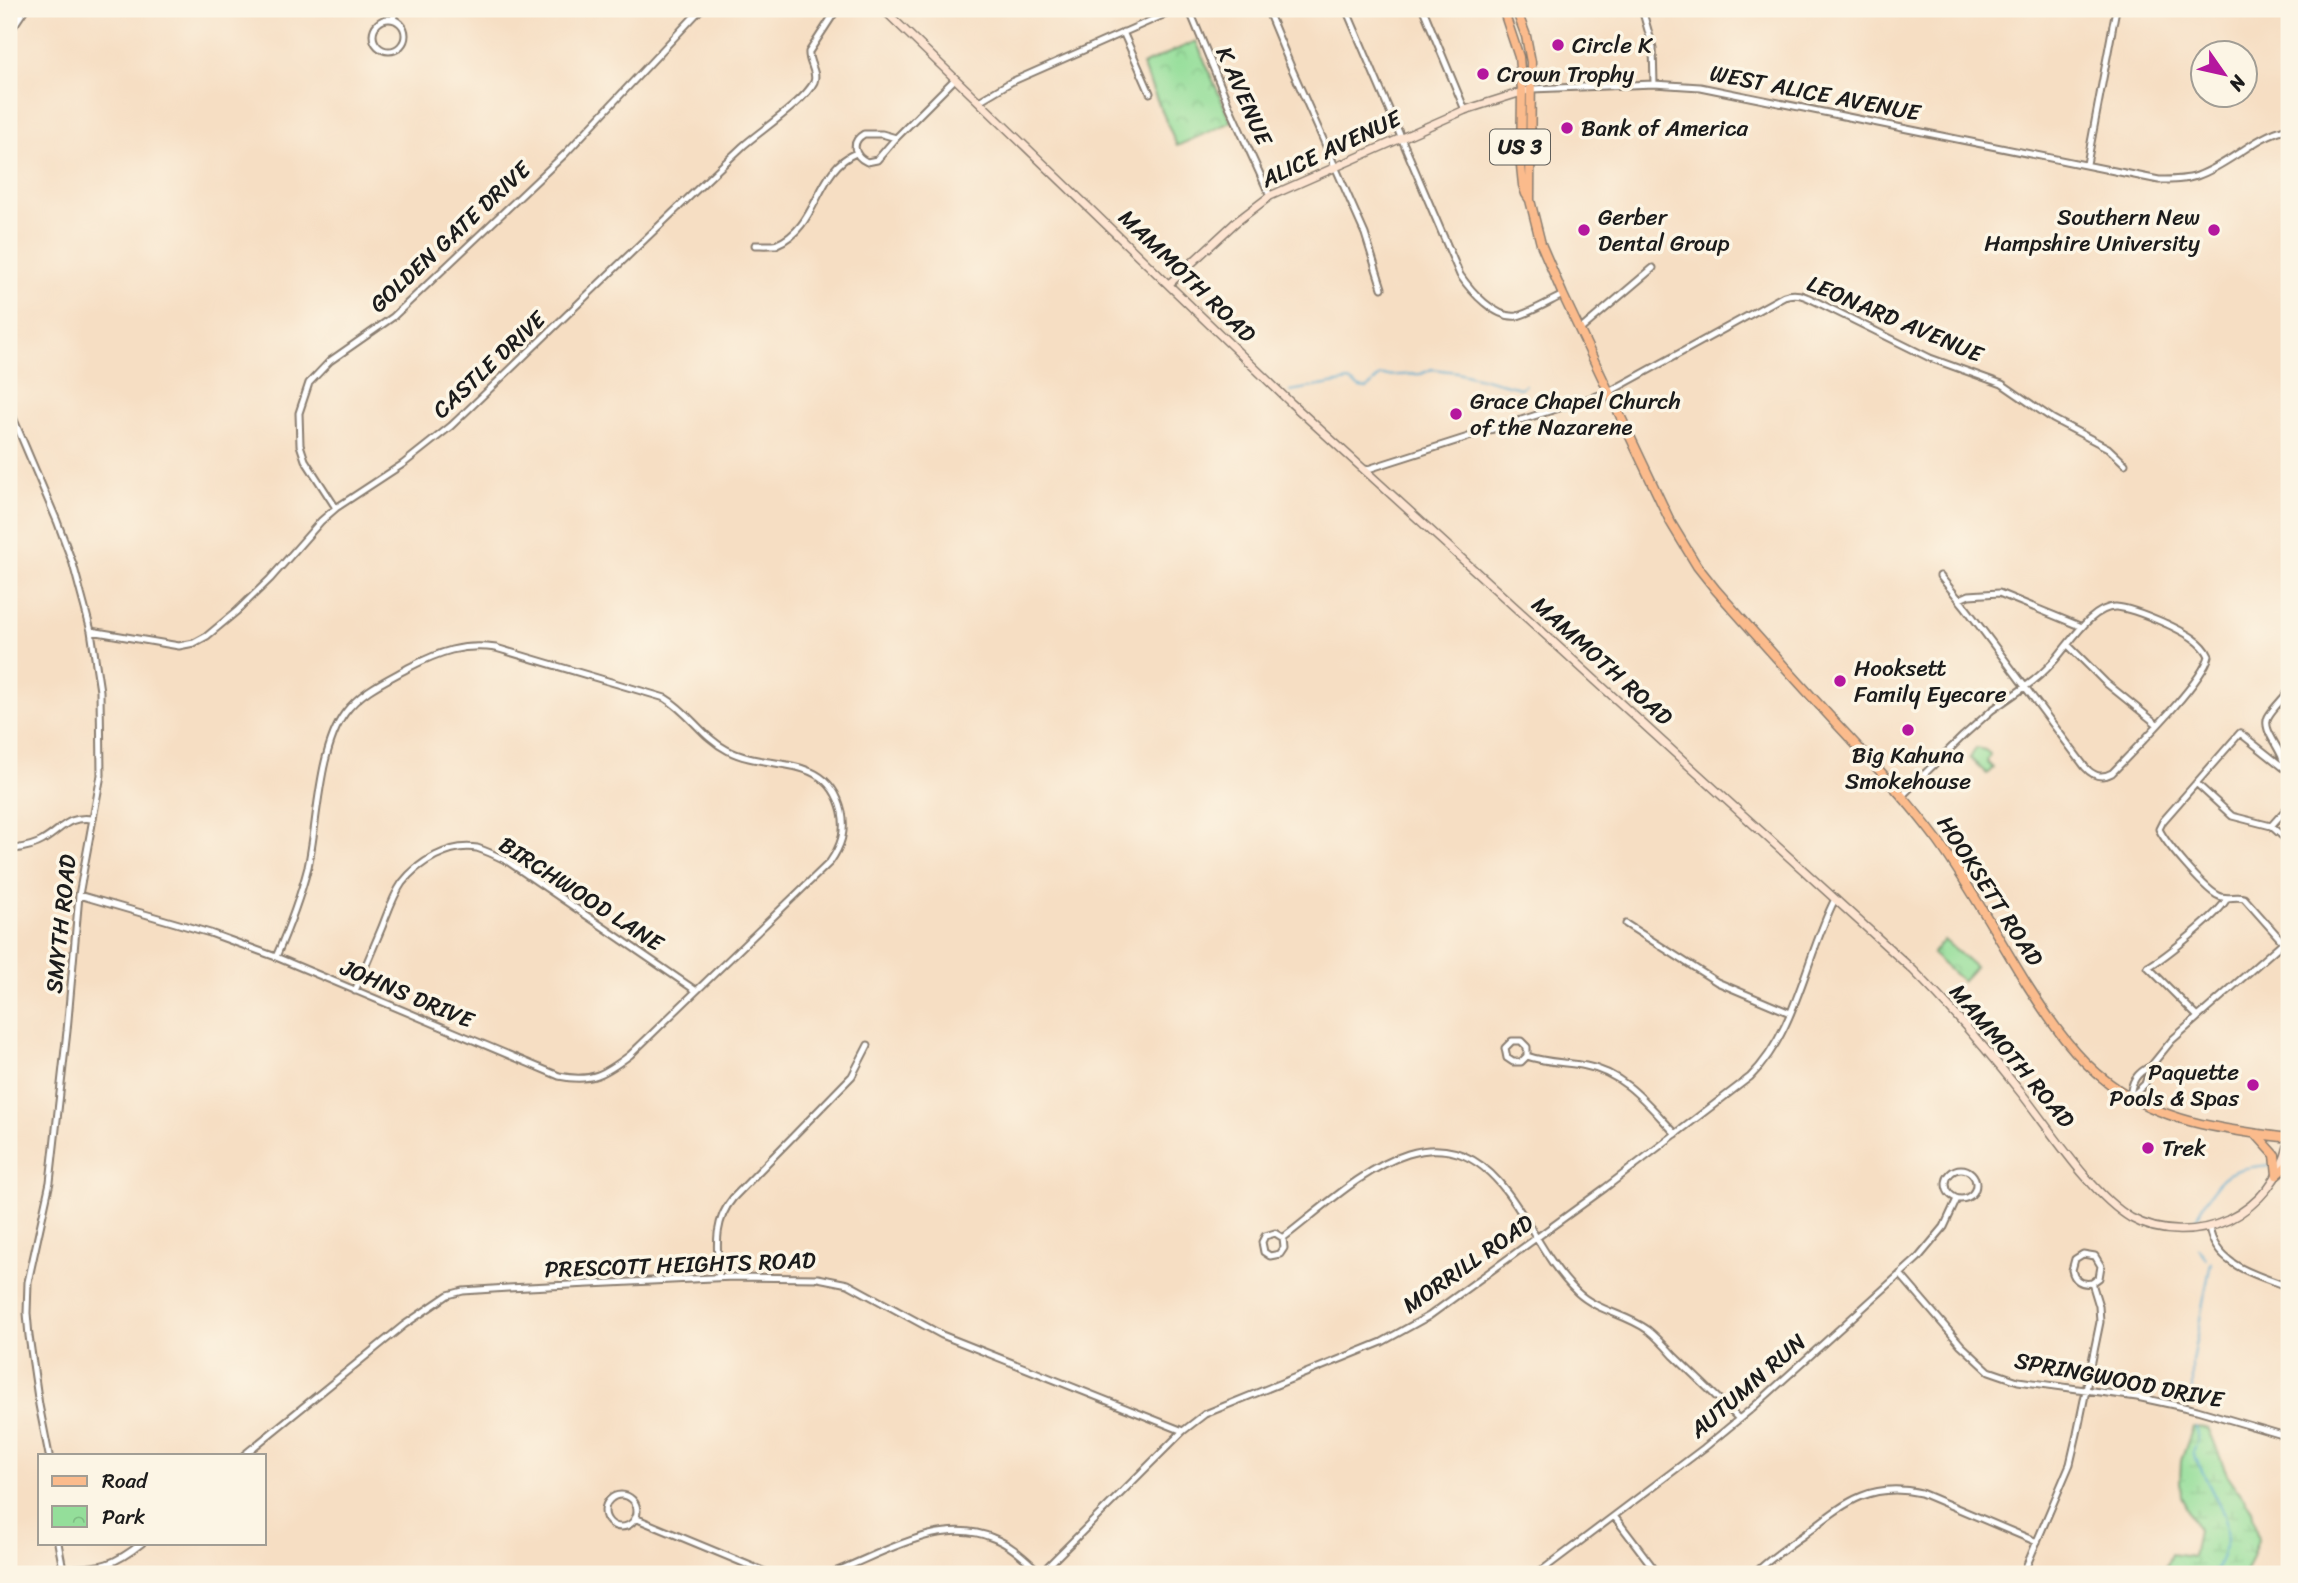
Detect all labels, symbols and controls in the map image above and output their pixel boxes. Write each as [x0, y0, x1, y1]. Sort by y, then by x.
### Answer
place label: Circle K [1572, 25, 1653, 66]
marker: Circle K [1550, 37, 1566, 53]
north arrow [2190, 38, 2260, 108]
street label: K AVENUE [1204, 40, 1285, 153]
street label: WEST ALICE AVENUE [1706, 53, 1925, 134]
place label: Crown Trophy [1497, 54, 1634, 95]
marker: Crown Trophy [1475, 66, 1491, 82]
text: N [2220, 68, 2256, 99]
street label: ALICE AVENUE [1253, 98, 1409, 200]
place label: Bank of America [1581, 108, 1748, 149]
marker: Bank of America [1559, 120, 1575, 136]
road number: US 3 [1490, 130, 1550, 164]
street label: GOLDEN GATE DRIVE [360, 150, 541, 323]
place label: Gerber Dental Group [1598, 197, 1730, 264]
place label: Southern New Hampshire University [1984, 197, 2200, 264]
street label: MAMMOTH ROAD [1108, 199, 1266, 353]
marker: Gerber Dental Group [1576, 222, 1592, 238]
marker: Southern New Hampshire University [2206, 222, 2222, 238]
street label: LEONARD AVENUE [1801, 263, 1991, 375]
street label: CASTLE DRIVE [422, 300, 557, 429]
place label: Grace Chapel Church of the Nazarene [1470, 381, 1681, 448]
marker: Grace Chapel Church of the Nazarene [1448, 406, 1464, 422]
street label: MAMMOTH ROAD [1522, 586, 1683, 736]
place label: Hooksett Family Eyecare [1854, 648, 2007, 715]
marker: Hooksett Family Eyecare [1832, 673, 1848, 689]
marker: Big Kahuna Smokehouse [1900, 722, 1916, 738]
place label: Big Kahuna Smokehouse [1845, 735, 1971, 802]
street label: HOOKSETT ROAD [1926, 807, 2055, 975]
street label: BIRCHWOOD LANE [490, 825, 673, 964]
street label: SMYTH ROAD [33, 852, 89, 995]
street label: JOHNS DRIVE [333, 947, 481, 1041]
street label: MAMMOTH ROAD [1939, 974, 2086, 1138]
place label: Paquette Pools & Spas [2109, 1052, 2239, 1119]
marker: Paquette Pools & Spas [2245, 1077, 2261, 1093]
place label: Trek [2162, 1128, 2206, 1169]
marker: Trek [2140, 1140, 2156, 1156]
street label: MORRILL ROAD [1394, 1203, 1543, 1325]
street label: PRESCOTT HEIGHTS ROAD [544, 1240, 816, 1290]
street label: AUTUMN RUN [1679, 1323, 1816, 1450]
street label: SPRINGWOOD DRIVE [2011, 1340, 2228, 1421]
legend [38, 1454, 266, 1544]
text: Road [102, 1462, 149, 1500]
text: Park [102, 1498, 145, 1536]

